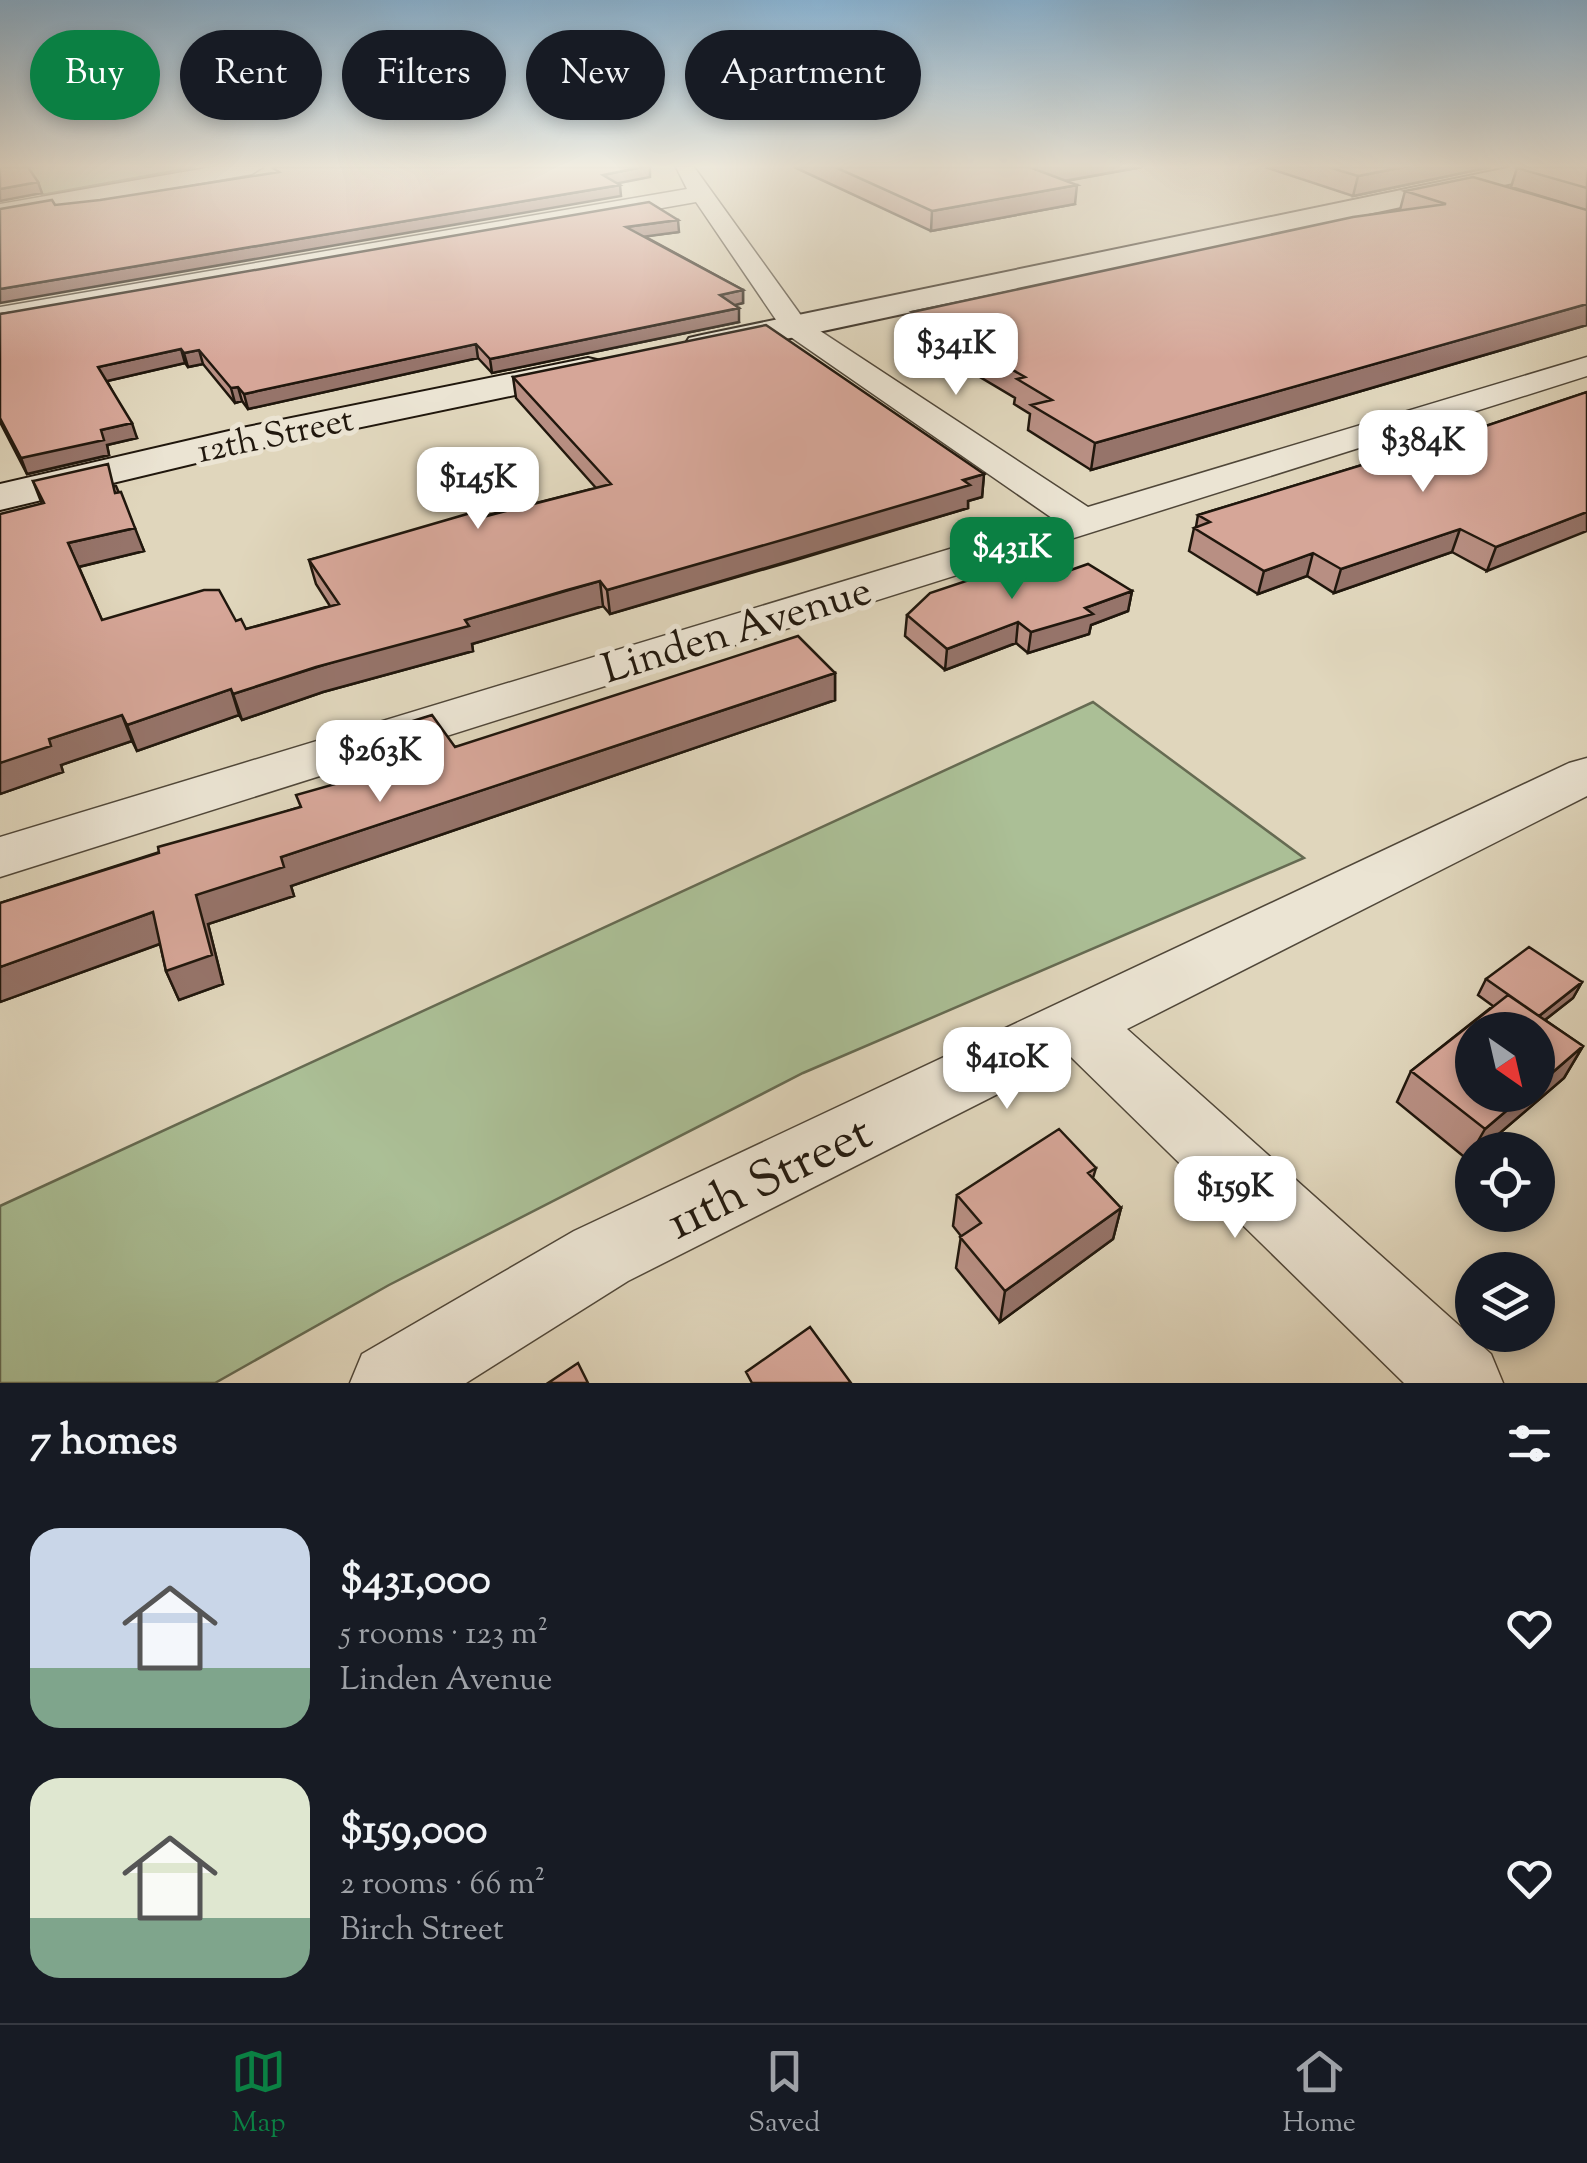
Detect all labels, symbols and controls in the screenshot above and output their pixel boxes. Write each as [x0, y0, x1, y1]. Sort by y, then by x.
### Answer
chip: Buy [30, 30, 160, 120]
chip: Rent [180, 30, 322, 120]
chip: Filters [342, 30, 506, 120]
chip: New [526, 30, 665, 120]
chip: Apartment [685, 30, 921, 120]
pin: $341K [886, 313, 1026, 398]
text: $341K [916, 322, 996, 368]
street label: 12th Street [193, 396, 359, 479]
pin: $384K [1353, 410, 1493, 495]
text: $384K [1381, 419, 1465, 465]
pin: $145K [408, 447, 548, 532]
text: $145K [439, 456, 517, 502]
pin: $431K [942, 517, 1082, 602]
text: $431K [972, 526, 1052, 572]
street label: Linden Avenue [595, 563, 879, 702]
pin: $263K [310, 720, 450, 805]
text: $263K [338, 729, 422, 775]
north arrow [1455, 1012, 1555, 1112]
map controls [1455, 1012, 1555, 1352]
pin: $410K [937, 1027, 1077, 1112]
text: $410K [965, 1036, 1049, 1082]
street label: 11th Street [656, 1100, 885, 1261]
button: locate [1455, 1132, 1555, 1232]
pin: $159K [1165, 1156, 1305, 1241]
text: $159K [1196, 1165, 1274, 1211]
button: layers [1455, 1252, 1555, 1352]
text: 7 homes [30, 1413, 178, 1473]
icon: filters [1502, 1416, 1557, 1471]
text: $431,000 [340, 1552, 491, 1612]
icon: home [110, 1568, 230, 1688]
icon: heart [1502, 1601, 1557, 1656]
text: 5 rooms · 123 m² [340, 1612, 548, 1658]
text: Linden Avenue [340, 1658, 552, 1704]
text: $159,000 [340, 1802, 487, 1862]
icon: home [110, 1818, 230, 1938]
icon: heart [1502, 1851, 1557, 1906]
text: 2 rooms · 66 m² [340, 1862, 545, 1908]
text: Birch Street [340, 1908, 504, 1954]
tab: Map [231, 2044, 286, 2144]
tab: Saved [748, 2044, 820, 2144]
tab: Home [1282, 2044, 1356, 2144]

